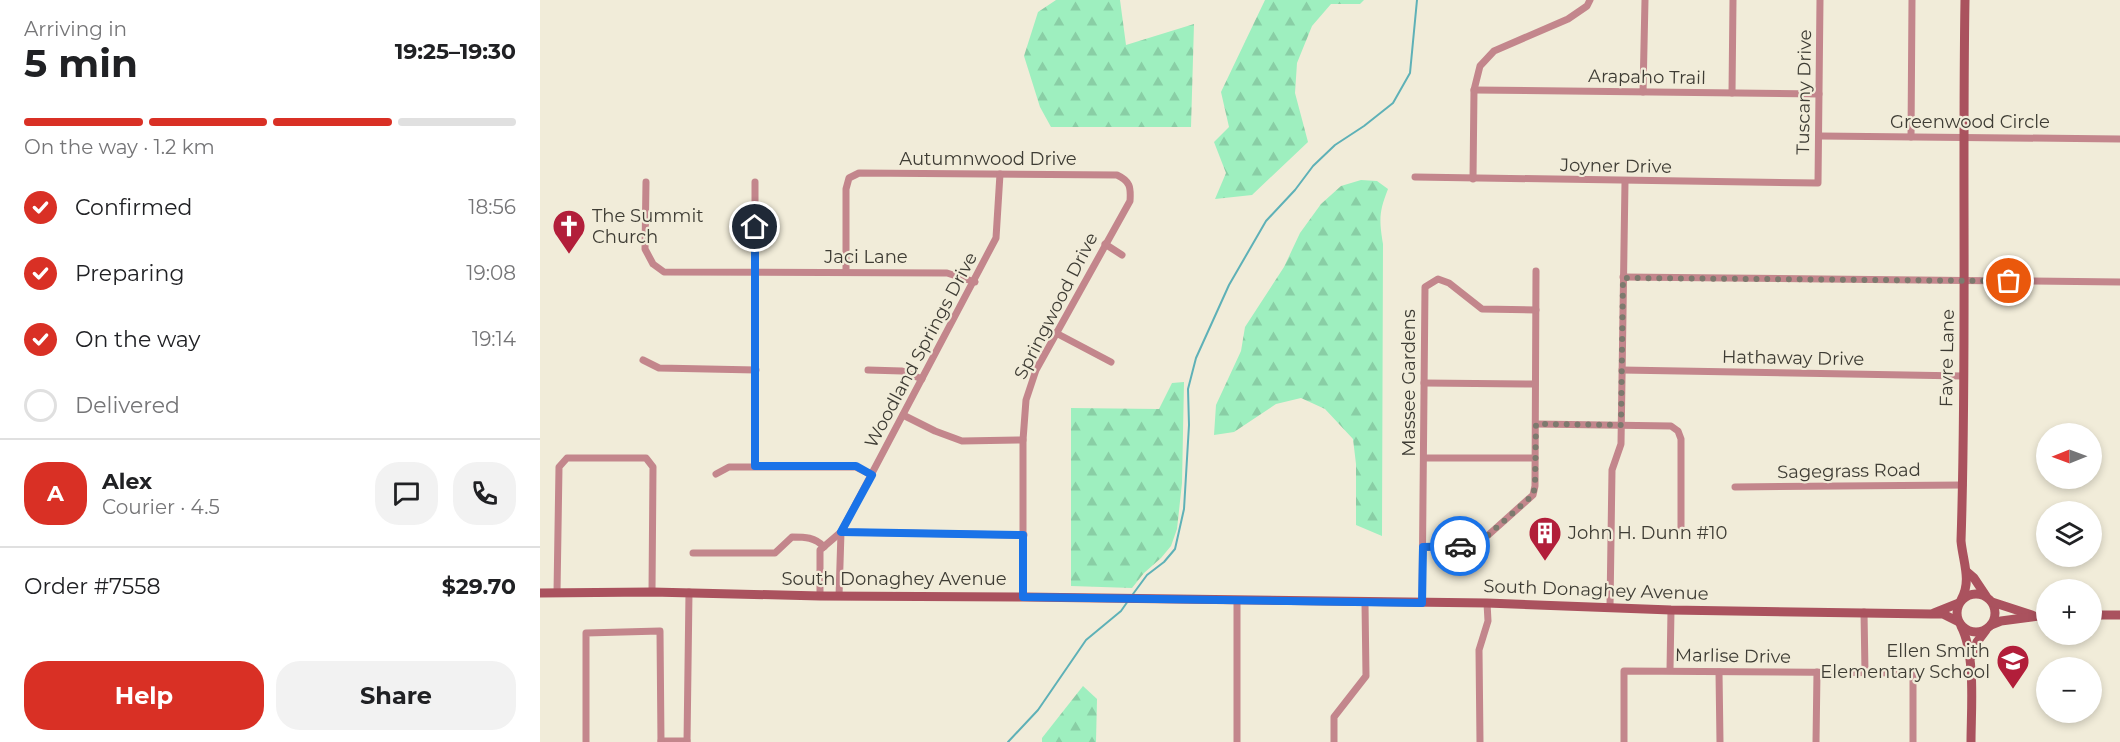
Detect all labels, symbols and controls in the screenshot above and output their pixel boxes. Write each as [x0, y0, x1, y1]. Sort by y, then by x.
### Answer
text: Arriving in [24, 17, 127, 41]
street label: Tuscany Drive [1792, 29, 1816, 155]
text: 19:25–19:30 [395, 38, 516, 65]
text: 5 min [24, 39, 138, 87]
street label: Arapaho Trail [1588, 65, 1706, 89]
street label: Greenwood Circle [1890, 111, 2050, 133]
text: On the way · 1.2 km [24, 135, 215, 159]
street label: Autumnwood Drive [899, 148, 1077, 170]
street label: Joyner Drive [1559, 154, 1672, 178]
icon: check [24, 191, 57, 224]
text: Confirmed [75, 194, 192, 221]
text: 18:56 [468, 195, 516, 219]
pin [729, 201, 780, 252]
place label: The Summit Church [592, 205, 703, 248]
church icon: The Summit Church [551, 208, 587, 255]
icon: home [738, 210, 771, 243]
street label: Springwood Drive [1009, 229, 1103, 383]
street label: Jaci Lane [823, 246, 908, 268]
street label: Woodland Springs Drive [860, 248, 982, 452]
pin [1983, 255, 2034, 306]
icon: check [24, 257, 57, 290]
text: Preparing [75, 260, 184, 287]
text: 19:08 [466, 261, 516, 285]
icon: bag [1992, 264, 2025, 297]
street label: Massee Gardens [1398, 309, 1420, 457]
street label: Favre Lane [1935, 309, 1959, 407]
icon: check [24, 323, 57, 356]
text: On the way [75, 326, 200, 353]
text: 19:14 [472, 327, 516, 351]
street label: Hathaway Drive [1722, 346, 1865, 370]
text: Delivered [75, 392, 180, 419]
north arrow [2036, 423, 2102, 489]
map controls [2036, 423, 2102, 723]
street label: Sagegrass Road [1777, 459, 1921, 483]
button: chat [375, 462, 438, 525]
button: phone [453, 462, 516, 525]
text: Alex [102, 468, 152, 495]
text: A [47, 480, 64, 507]
text: Courier · 4.5 [102, 495, 220, 519]
button: layers [2036, 501, 2102, 567]
building icon: John H. Dunn #10 [1527, 515, 1563, 562]
courier [1430, 516, 1490, 576]
place label: John H. Dunn #10 [1567, 522, 1727, 544]
icon: car [1444, 530, 1477, 563]
street label: South Donaghey Avenue [781, 568, 1007, 590]
text: Order #7558 [24, 573, 160, 600]
text: $29.70 [442, 573, 516, 600]
street label: South Donaghey Avenue [1483, 575, 1709, 605]
button: + [2036, 579, 2102, 645]
place label: Ellen Smith Elementary School [1820, 640, 1990, 683]
school or university icon: Ellen Smith Elementary School [1995, 643, 2031, 690]
street label: Marlise Drive [1675, 644, 1791, 668]
button: − [2036, 657, 2102, 723]
button: Help [24, 661, 264, 730]
button: Share [276, 661, 516, 730]

